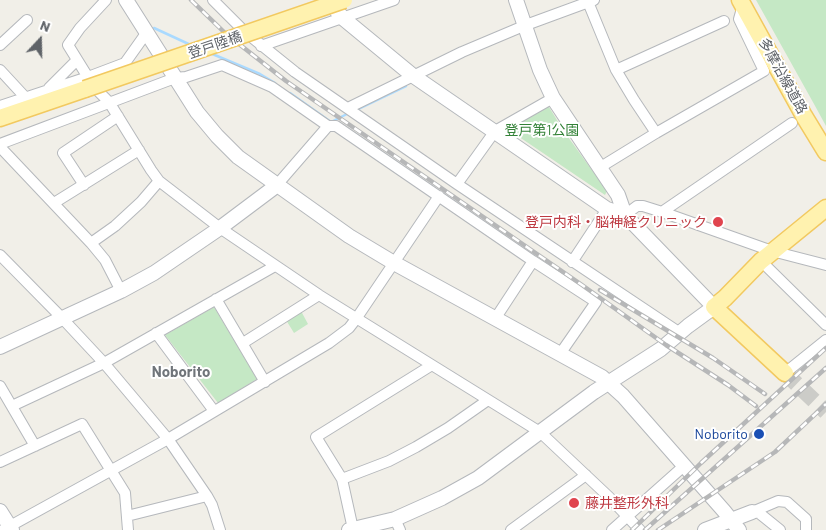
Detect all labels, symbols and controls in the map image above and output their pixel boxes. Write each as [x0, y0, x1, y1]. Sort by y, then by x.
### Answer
north arrow [15, 15, 65, 65]
text: N [38, 16, 53, 35]
street label: 登戸陸橋 [186, 28, 244, 62]
street label: 多摩沿線道路 [755, 35, 811, 117]
park label: 登戸第1公園 [505, 122, 579, 138]
place label: 登戸内科・脳神経クリニック [525, 214, 707, 230]
marker: 登戸内科・脳神経クリニック [711, 215, 725, 229]
district label: Noborito [152, 363, 210, 381]
place label: Noborito [695, 426, 748, 442]
marker: Noborito [752, 427, 766, 441]
place label: 藤井整形外科 [585, 495, 669, 511]
marker: 藤井整形外科 [567, 496, 581, 510]

